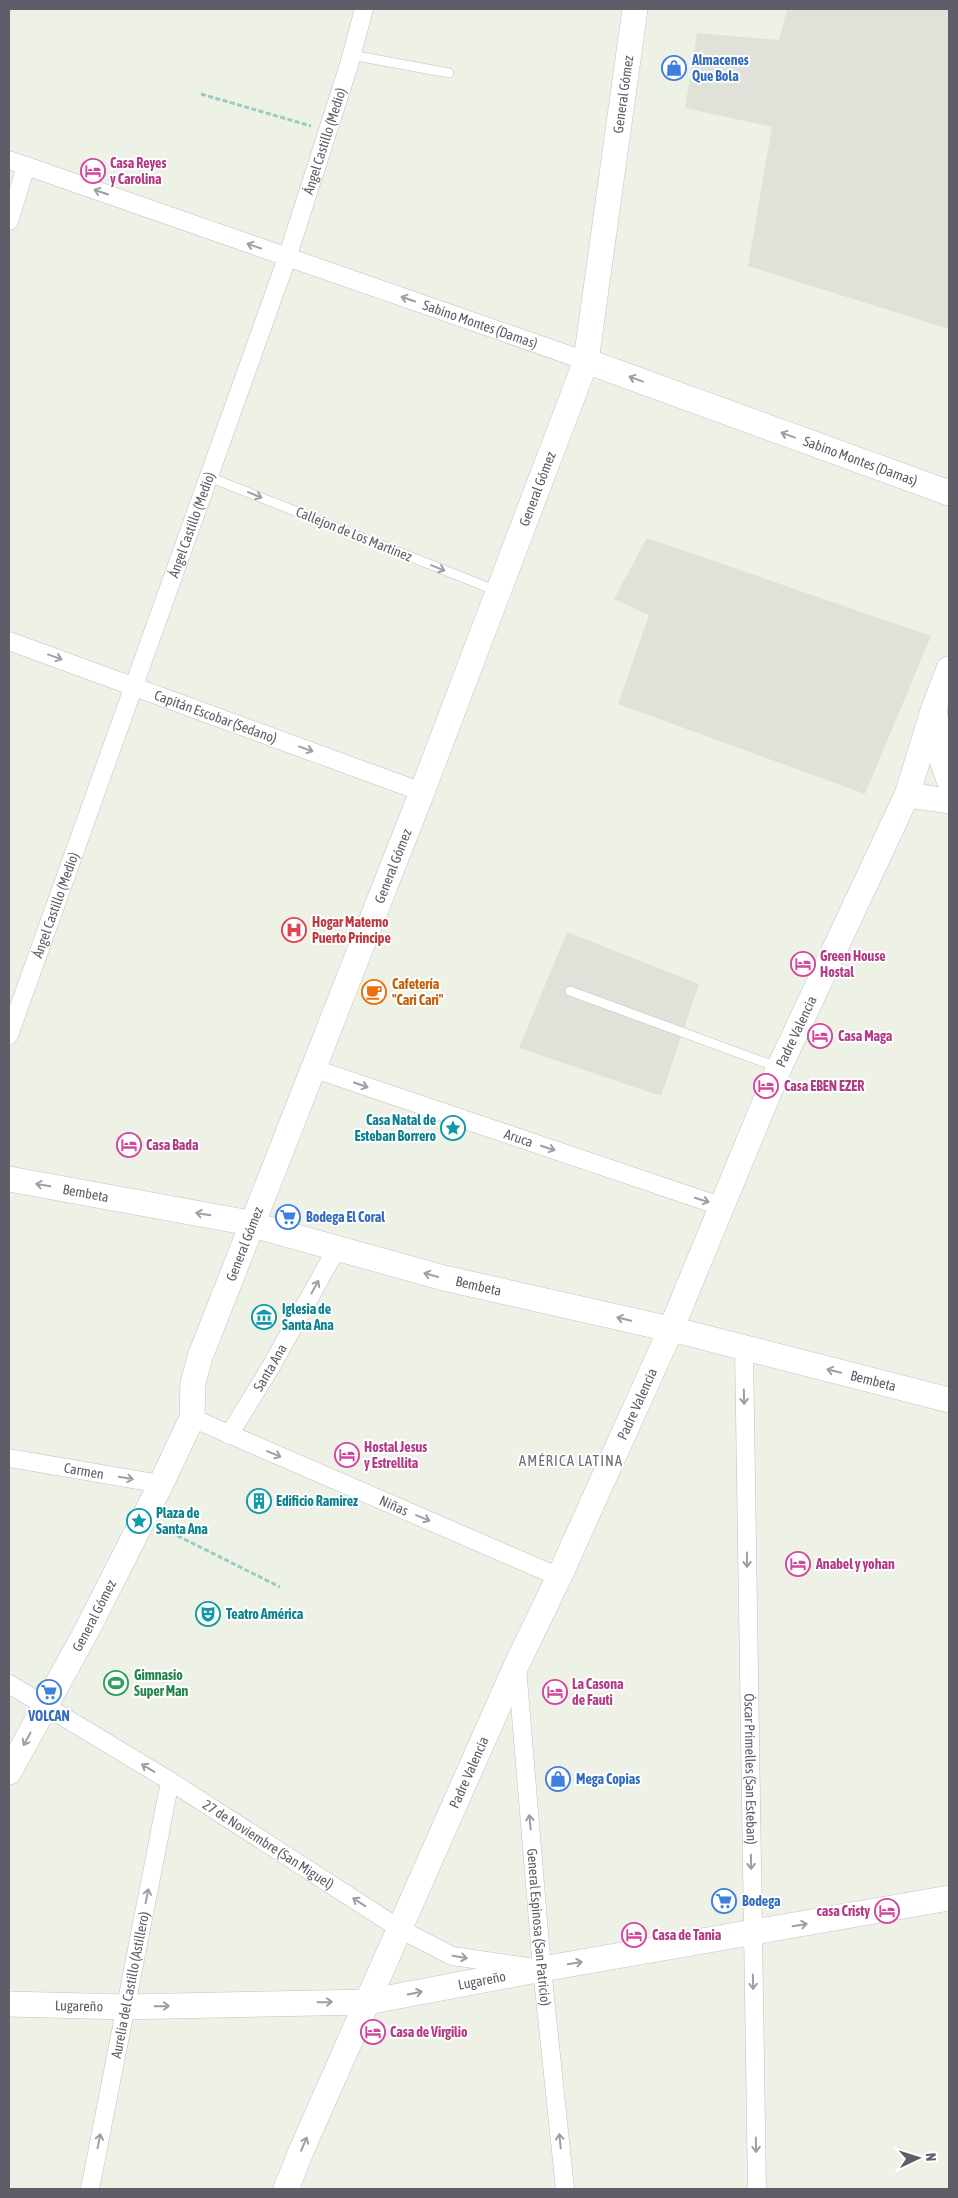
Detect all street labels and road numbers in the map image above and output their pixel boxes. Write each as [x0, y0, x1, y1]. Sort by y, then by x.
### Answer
street label: General Gómez [610, 54, 636, 134]
street label: Ángel Castillo (Medio) [300, 86, 349, 196]
street label: Sabino Montes (Damas) [421, 297, 540, 351]
street label: Sabino Montes (Damas) [801, 433, 920, 489]
street label: General Gómez [516, 449, 559, 528]
street label: Ángel Castillo (Medio) [165, 470, 218, 580]
street label: Callejon de Los Martinez [293, 503, 415, 565]
street label: Capitán Escobar (Sedano) [152, 687, 279, 746]
street label: General Gómez [371, 827, 415, 906]
street label: Ángel Castillo (Medio) [29, 850, 82, 960]
street label: Padre Valencia [773, 993, 820, 1070]
street label: Aruca [502, 1126, 535, 1150]
street label: Bembeta [61, 1181, 110, 1205]
street label: General Gómez [223, 1205, 266, 1283]
street label: Bembeta [454, 1273, 503, 1299]
street label: Santa Ana [250, 1341, 290, 1394]
street label: Padre Valencia [614, 1366, 660, 1442]
street label: Bembeta [849, 1367, 898, 1394]
street label: Carmen [63, 1460, 105, 1482]
street label: Niñas [377, 1492, 411, 1519]
street label: General Gómez [69, 1577, 119, 1654]
street label: Óscar Primelles (San Esteban) [741, 1693, 760, 1845]
street label: Padre Valencia [446, 1734, 492, 1811]
street label: 27 de Noviembre (San Miguel) [200, 1796, 337, 1892]
street label: General Espinosa (San Patricio) [524, 1848, 554, 2007]
street label: Aurelia del Castillo (Astillero) [108, 1910, 152, 2060]
street label: Lugareño [457, 1968, 507, 1993]
street label: Lugareño [55, 1997, 103, 2014]

